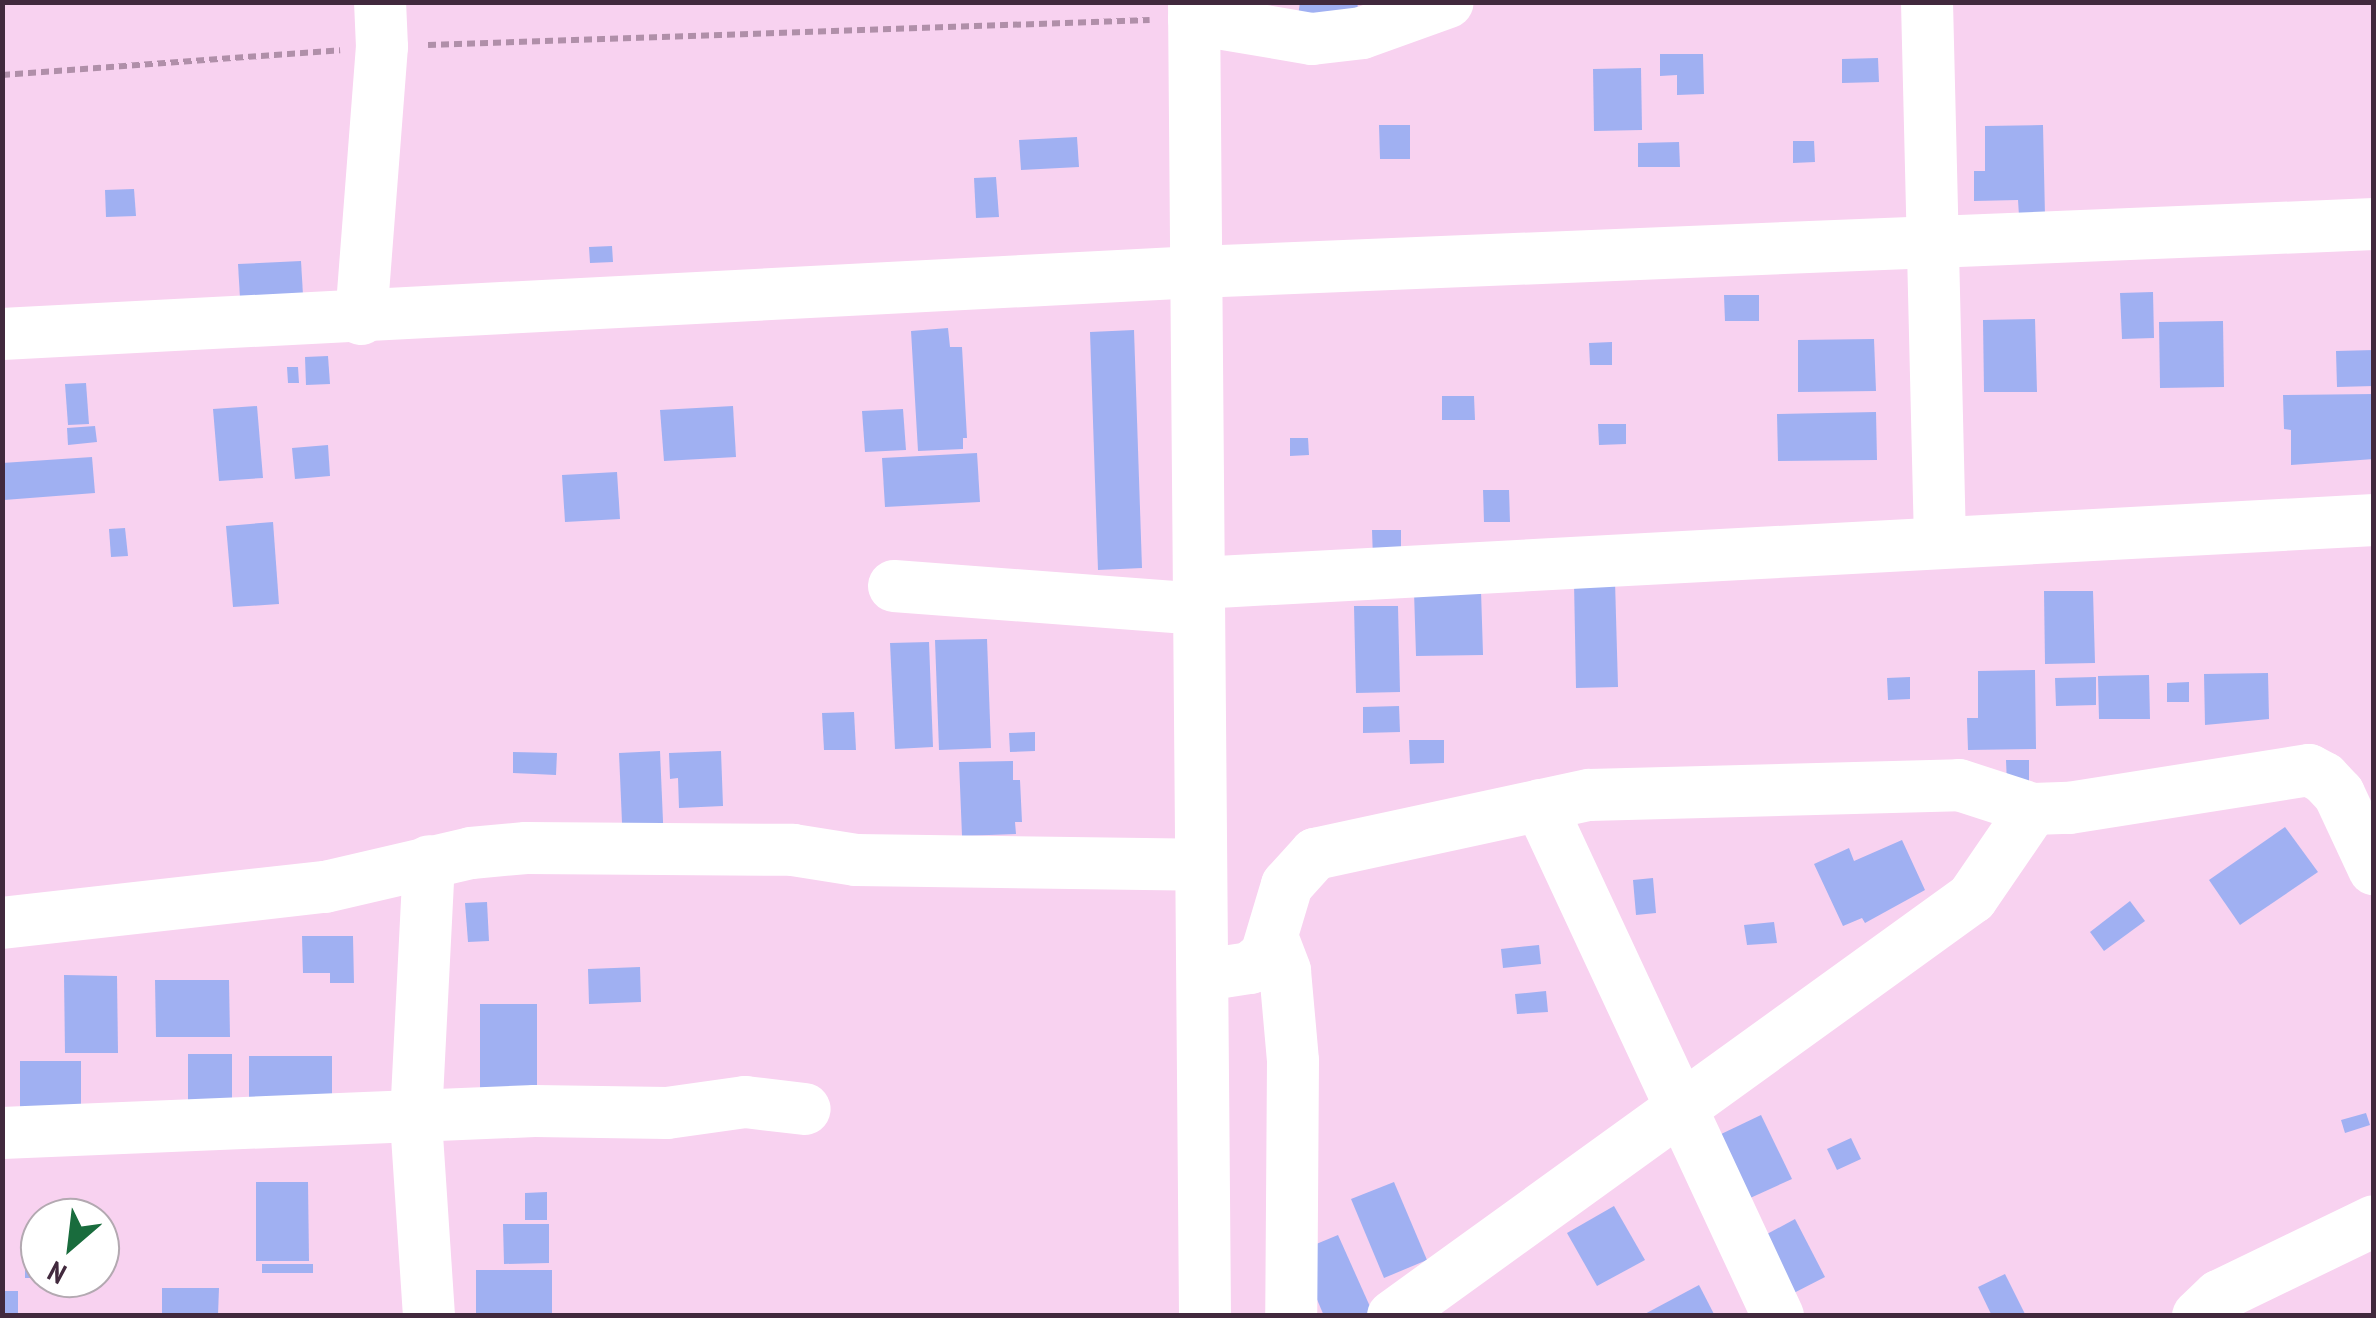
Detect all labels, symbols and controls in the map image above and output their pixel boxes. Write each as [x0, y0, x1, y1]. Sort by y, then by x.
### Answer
north arrow [20, 1198, 120, 1298]
text: N [41, 1253, 72, 1293]

